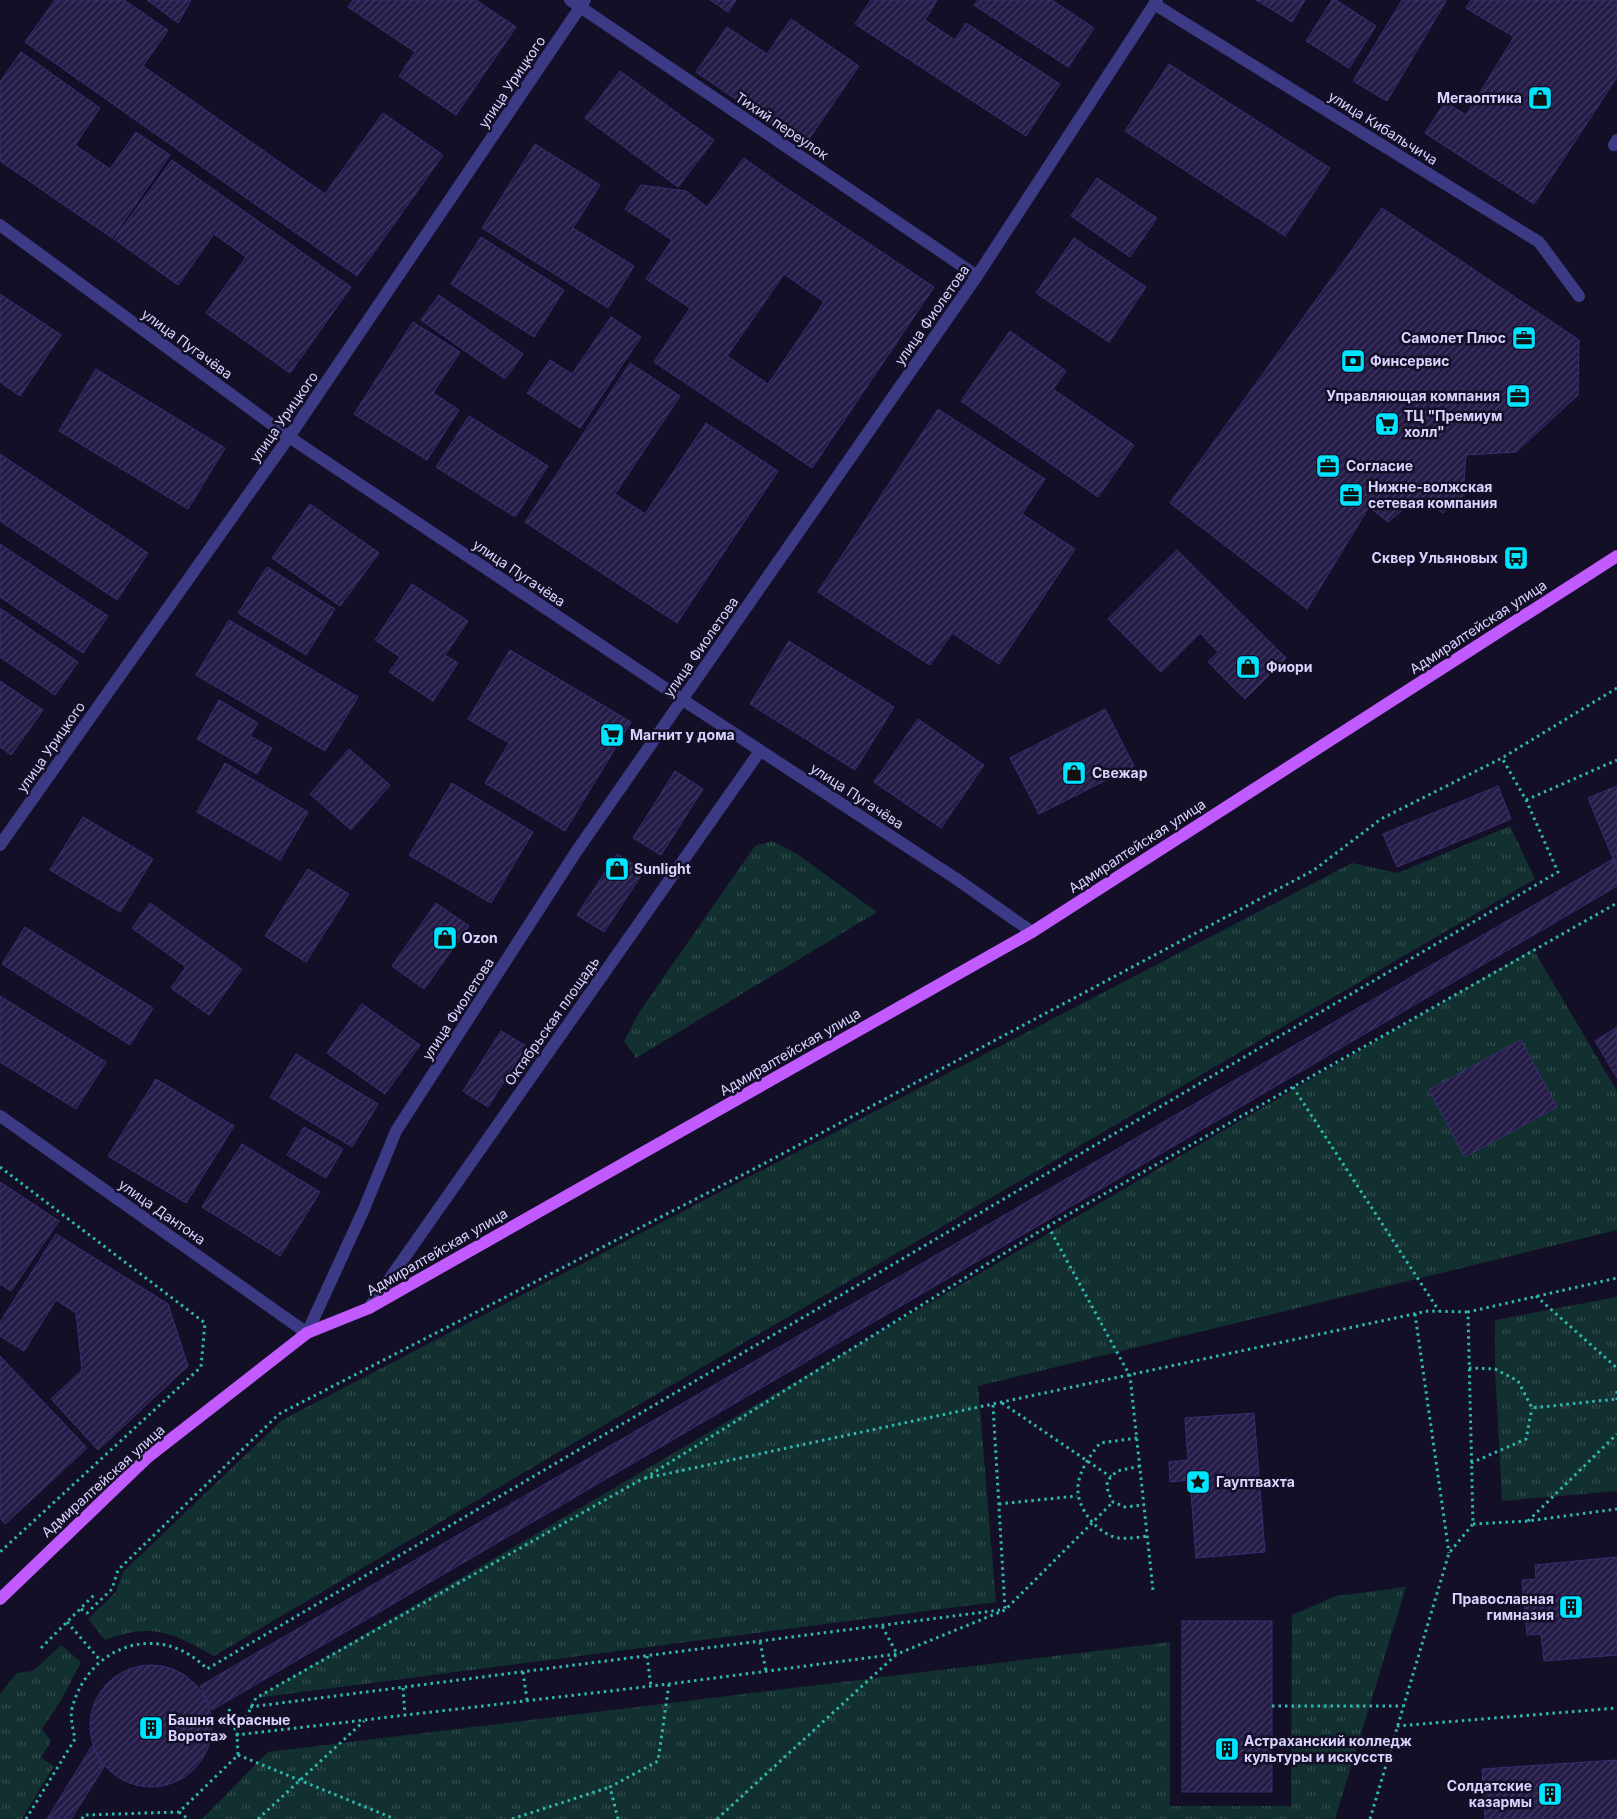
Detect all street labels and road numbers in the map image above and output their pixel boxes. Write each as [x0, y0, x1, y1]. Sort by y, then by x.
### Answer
street label: улица Урицкого [475, 33, 549, 131]
street label: улица Кибальчича [1325, 87, 1441, 168]
street label: Тихий переулок [732, 88, 832, 163]
street label: улица Фиолетова [891, 261, 973, 368]
street label: улица Пугачёва [139, 305, 236, 382]
street label: улица Урицкого [246, 368, 321, 465]
street label: улица Пугачёва [470, 535, 569, 610]
street label: Адмиралтейская улица [1406, 576, 1549, 677]
street label: улица Фиолетова [660, 593, 742, 700]
street label: улица Урицкого [13, 698, 88, 795]
street label: улица Пугачёва [807, 759, 907, 832]
street label: Адмиралтейская улица [1065, 795, 1208, 896]
street label: Октябрьская площадь [501, 953, 603, 1088]
street label: улица Фиолетова [418, 954, 497, 1063]
street label: Адмиралтейская улица [716, 1004, 863, 1099]
street label: улица Дантона [116, 1175, 209, 1248]
street label: Адмиралтейская улица [363, 1204, 510, 1299]
street label: Адмиралтейская улица [38, 1421, 168, 1540]

